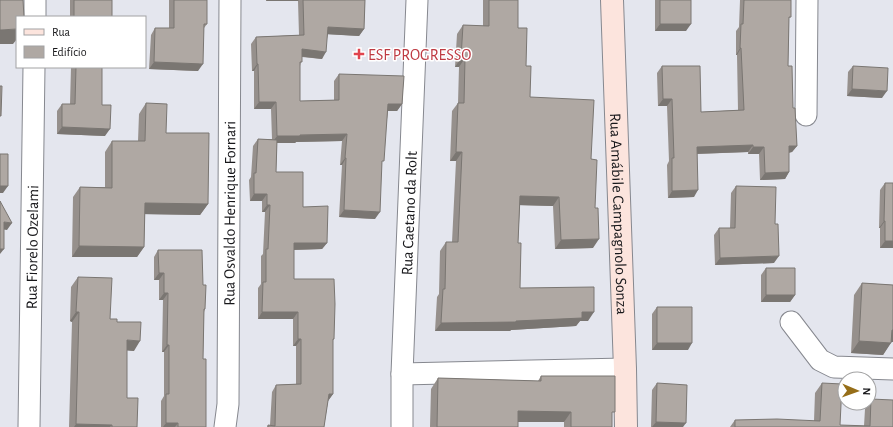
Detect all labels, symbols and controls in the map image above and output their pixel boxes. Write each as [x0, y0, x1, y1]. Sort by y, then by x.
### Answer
legend [16, 16, 146, 68]
text: Rua [52, 26, 71, 38]
text: Edifício [52, 46, 87, 58]
place label: ESF PROGRESSO [368, 47, 472, 63]
marker: ESF PROGRESSO [353, 48, 365, 60]
street label: Rua Amábile Campagnolo Sonza [607, 113, 630, 315]
street label: Rua Osvaldo Henrique Fornari [221, 121, 238, 306]
street label: Rua Caetano da Rolt [399, 151, 420, 276]
street label: Rua Fiorelo Ozelami [24, 185, 41, 309]
north arrow [837, 371, 877, 411]
text: N [861, 387, 872, 395]

